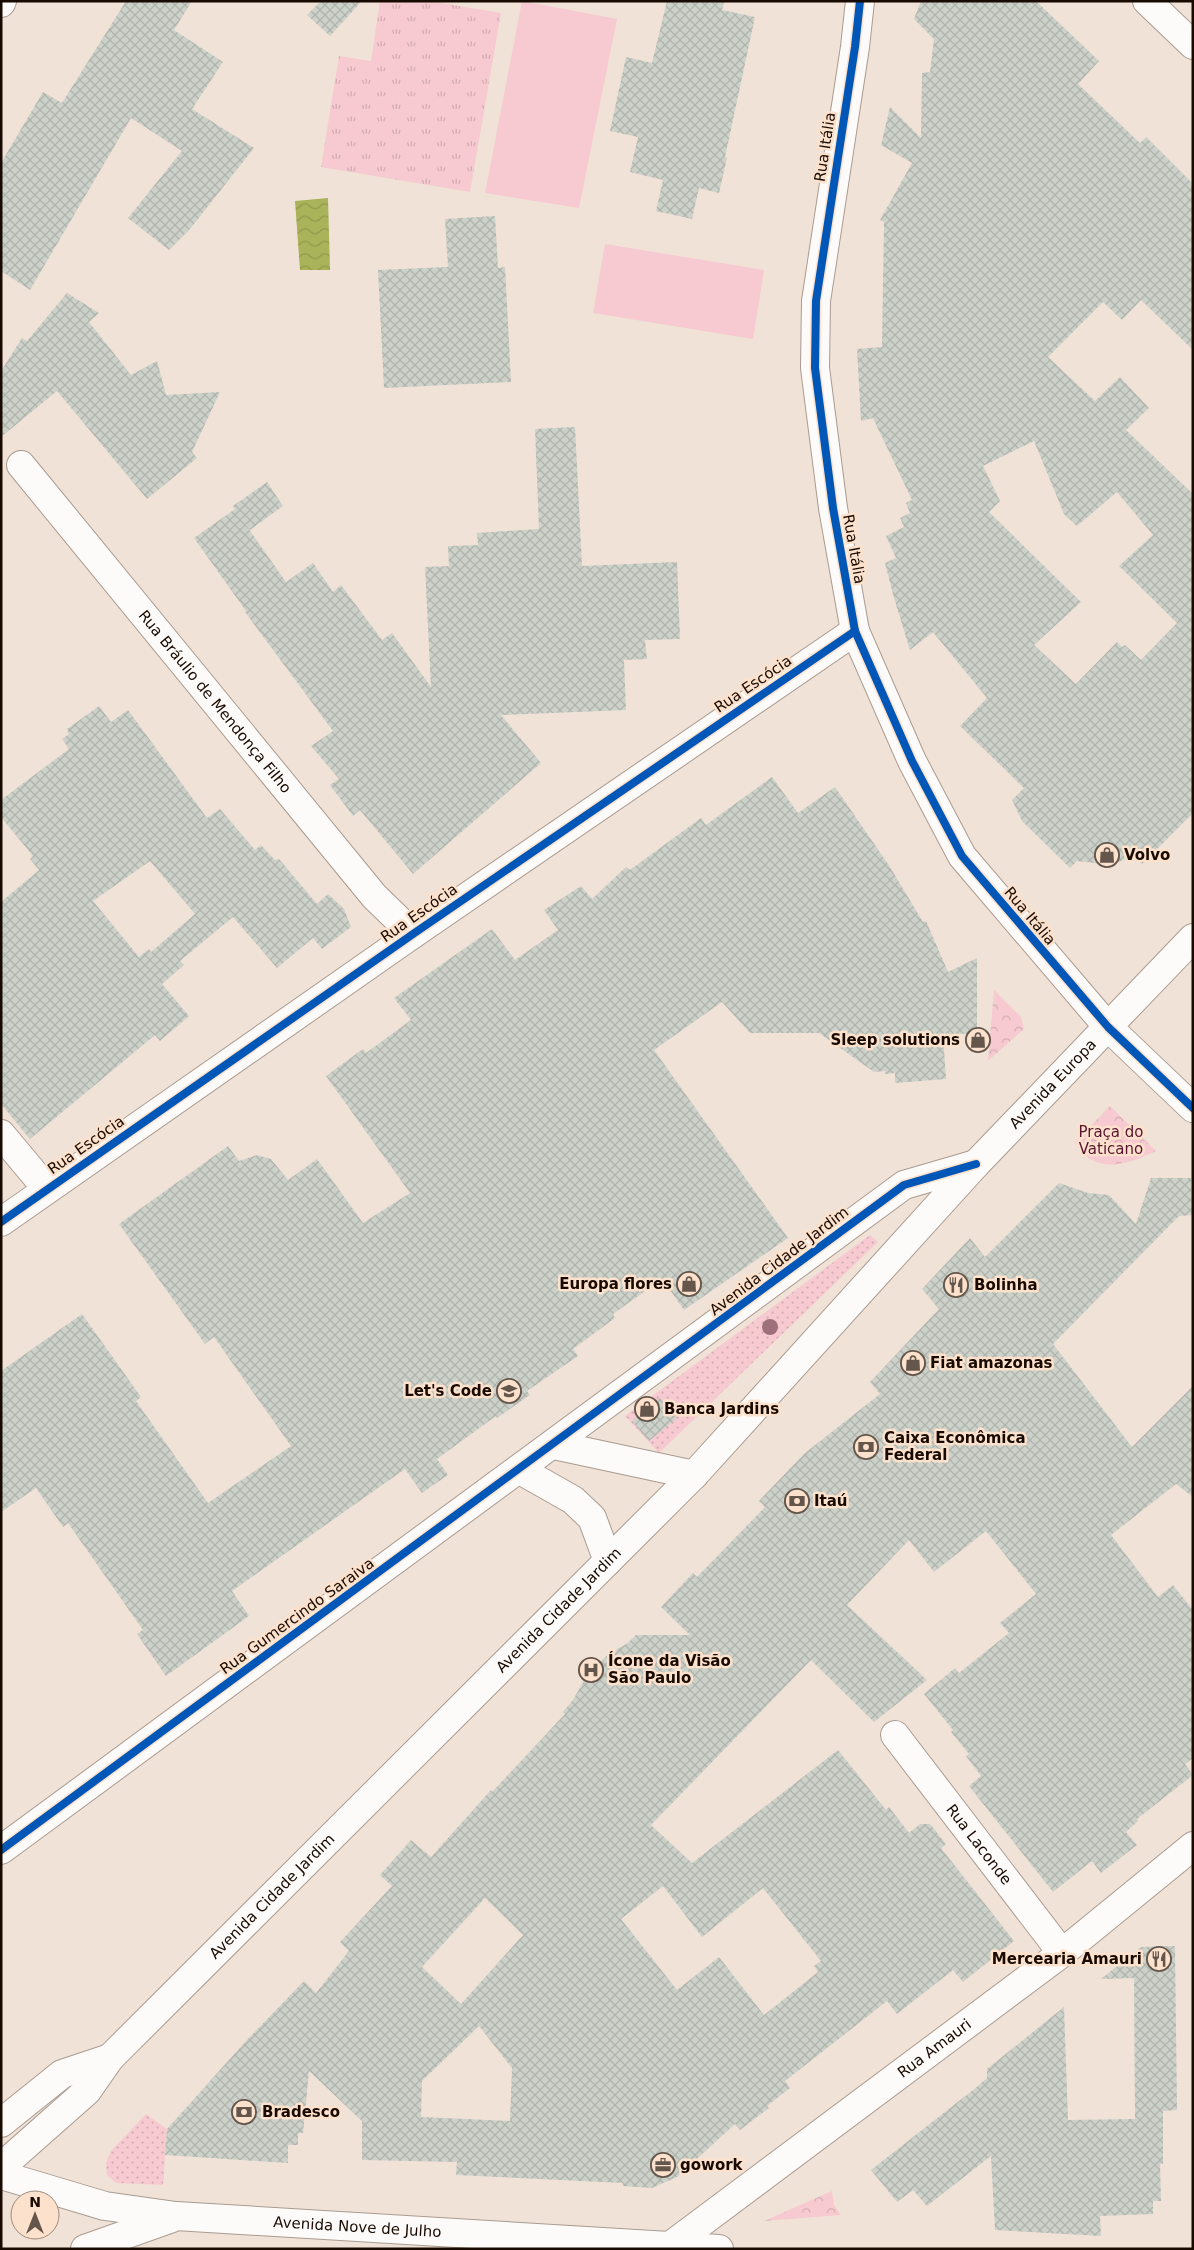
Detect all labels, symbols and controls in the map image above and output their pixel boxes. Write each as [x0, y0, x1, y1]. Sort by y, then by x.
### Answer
street label: Rua Itália [811, 111, 839, 183]
street label: Rua Itália [839, 513, 869, 585]
street label: Rua Bráulio de Mendonça Filho [135, 607, 295, 797]
street label: Rua Escócia [711, 652, 795, 716]
shop icon: Volvo [1094, 842, 1120, 868]
place label: Volvo [1124, 846, 1170, 864]
street label: Rua Escócia [377, 880, 461, 946]
street label: Rua Itália [1001, 883, 1059, 949]
shop icon: Sleep solutions [965, 1027, 991, 1053]
place label: Sleep solutions [830, 1031, 960, 1049]
street label: Avenida Europa [1006, 1035, 1100, 1133]
street label: Rua Escócia [44, 1112, 128, 1178]
park label: Praça do Vaticano [1078, 1123, 1144, 1158]
street label: Avenida Cidade Jardim [706, 1203, 852, 1319]
shop icon: Europa flores [676, 1271, 702, 1297]
restaurant icon: Bolinha [943, 1272, 969, 1298]
place label: Europa flores [559, 1275, 672, 1293]
place label: Bolinha [974, 1276, 1038, 1294]
shop icon: Fiat amazonas [900, 1350, 926, 1376]
place label: Fiat amazonas [930, 1354, 1053, 1372]
school or university icon: Let's Code [496, 1378, 522, 1404]
place label: Let's Code [404, 1382, 492, 1400]
shop icon: Banca Jardins [634, 1396, 660, 1422]
place label: Banca Jardins [664, 1400, 779, 1418]
place label: Caixa Econômica Federal [884, 1429, 1026, 1464]
bank icon: Caixa Econômica Federal [853, 1434, 879, 1460]
bank icon: Itaú [784, 1488, 810, 1514]
place label: Itaú [814, 1492, 848, 1510]
street label: Avenida Cidade Jardim [492, 1544, 625, 1676]
street label: Rua Gumercindo Saraiva [217, 1554, 377, 1678]
place label: Ícone da Visão São Paulo [608, 1651, 731, 1687]
hospital icon: Ícone da Visão São Paulo [578, 1657, 604, 1683]
street label: Rua Laconde [942, 1801, 1015, 1888]
street label: Avenida Cidade Jardim [206, 1830, 338, 1962]
restaurant icon: Mercearia Amauri [1146, 1946, 1172, 1972]
place label: Mercearia Amauri [992, 1950, 1142, 1968]
street label: Rua Amauri [894, 2015, 975, 2082]
bank icon: Bradesco [231, 2099, 257, 2125]
place label: Bradesco [262, 2103, 340, 2121]
office icon: gowork [650, 2152, 676, 2178]
place label: gowork [680, 2156, 744, 2174]
north arrow [10, 2190, 60, 2240]
text: N [29, 2194, 41, 2210]
street label: Avenida Nove de Julho [273, 2213, 442, 2241]

